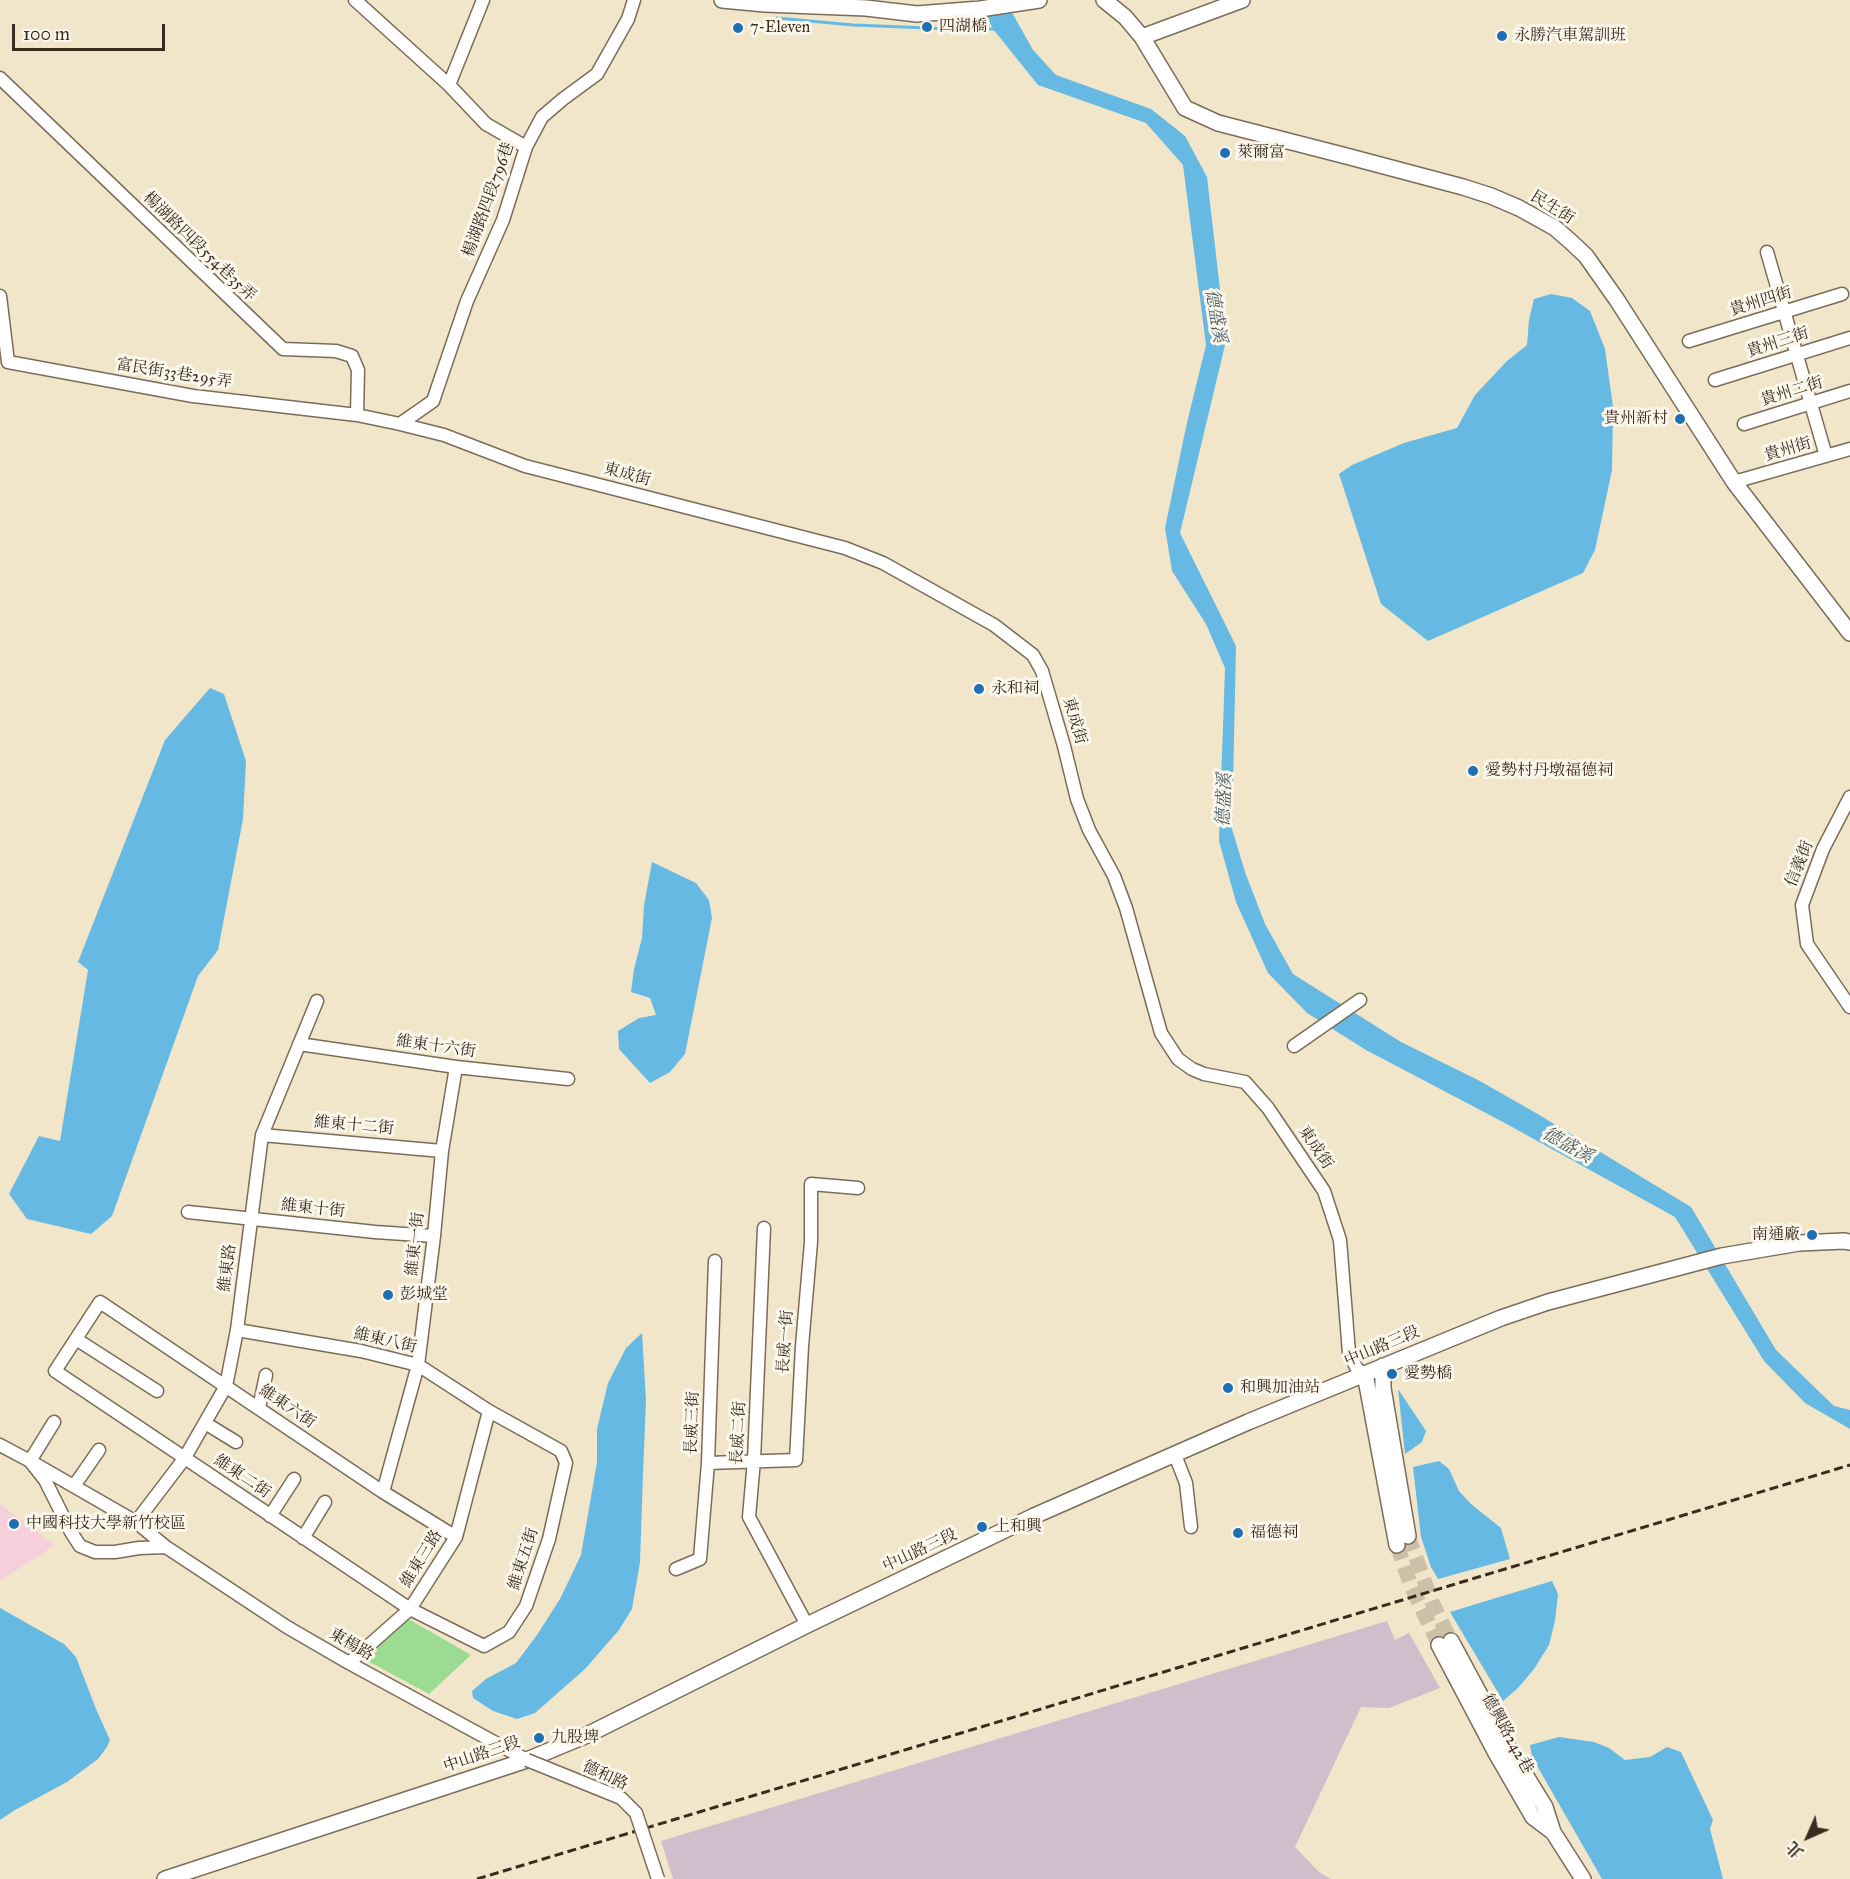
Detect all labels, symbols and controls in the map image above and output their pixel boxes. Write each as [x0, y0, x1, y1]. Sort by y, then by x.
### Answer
scale bar [15, 12, 168, 50]
place label: 四湖橋 [939, 17, 987, 37]
place label: 7-Eleven [750, 18, 810, 38]
marker: 四湖橋 [920, 20, 934, 34]
marker: 7-Eleven [731, 21, 745, 35]
text: 100 m [23, 23, 70, 45]
place label: 永勝汽車駕訓班 [1514, 26, 1626, 46]
marker: 永勝汽車駕訓班 [1495, 29, 1509, 43]
street label: 楊湖路四段796巷 [459, 140, 519, 260]
place label: 萊爾富 [1237, 143, 1285, 163]
marker: 萊爾富 [1218, 146, 1232, 160]
street label: 民生街 [1527, 187, 1577, 229]
street label: 楊湖路四段554巷35弄 [139, 188, 259, 306]
street label: 貴州四街 [1728, 283, 1794, 321]
water label: 德盛溪 [1200, 288, 1230, 344]
street label: 貴州三街 [1745, 324, 1811, 362]
street label: 富民街33巷295弄 [115, 355, 233, 393]
street label: 貴州二街 [1759, 373, 1825, 411]
place label: 貴州新村 [1604, 409, 1668, 429]
marker: 貴州新村 [1673, 412, 1687, 426]
street label: 貴州街 [1762, 434, 1814, 466]
street label: 東成街 [601, 460, 653, 490]
place label: 永和祠 [991, 679, 1039, 699]
marker: 永和祠 [972, 682, 986, 696]
street label: 東成街 [1058, 695, 1090, 747]
place label: 愛勢村丹墩福德祠 [1485, 761, 1613, 781]
marker: 愛勢村丹墩福德祠 [1466, 764, 1480, 778]
water label: 德盛溪 [1213, 773, 1237, 827]
street label: 信義街 [1782, 838, 1818, 890]
street label: 維東十六街 [395, 1032, 477, 1062]
street label: 維東十二街 [313, 1113, 395, 1139]
street label: 東成街 [1294, 1123, 1336, 1173]
water label: 德盛溪 [1538, 1123, 1596, 1169]
street label: 維東十街 [280, 1196, 346, 1222]
street label: 維東一街 [403, 1211, 429, 1277]
place label: 南通廠 [1752, 1225, 1800, 1245]
marker: 南通廠 [1805, 1228, 1819, 1242]
street label: 維東路 [216, 1243, 240, 1293]
place label: 彭城堂 [400, 1285, 448, 1305]
marker: 彭城堂 [381, 1288, 395, 1302]
street label: 長威一街 [774, 1309, 798, 1375]
street label: 中山路三段 [1341, 1323, 1423, 1371]
street label: 維東八街 [352, 1324, 418, 1358]
place label: 愛勢橋 [1404, 1364, 1452, 1384]
marker: 愛勢橋 [1385, 1367, 1399, 1381]
place label: 和興加油站 [1240, 1378, 1320, 1398]
street label: 維東六街 [255, 1381, 319, 1433]
marker: 和興加油站 [1221, 1381, 1235, 1395]
street label: 長威三街 [682, 1391, 704, 1455]
street label: 長威二街 [728, 1401, 750, 1465]
street label: 維東二街 [210, 1451, 274, 1503]
place label: 中國科技大學新竹校區 [26, 1514, 186, 1534]
marker: 中國科技大學新竹校區 [7, 1517, 21, 1531]
place label: 上和興 [994, 1517, 1042, 1537]
marker: 上和興 [975, 1520, 989, 1534]
place label: 福德祠 [1250, 1523, 1298, 1543]
street label: 中山路三段 [880, 1525, 960, 1577]
street label: 維東五街 [505, 1526, 543, 1592]
marker: 福德祠 [1231, 1526, 1245, 1540]
street label: 維東三路 [397, 1527, 447, 1591]
street label: 東楊路 [325, 1625, 377, 1665]
street label: 德興路242巷 [1477, 1691, 1537, 1777]
place label: 九股埤 [551, 1728, 599, 1748]
marker: 九股埤 [532, 1731, 546, 1745]
street label: 中山路三段 [441, 1733, 523, 1777]
street label: 德和路 [579, 1757, 631, 1795]
north arrow [1778, 1807, 1838, 1867]
text: 北 [1783, 1838, 1807, 1862]

